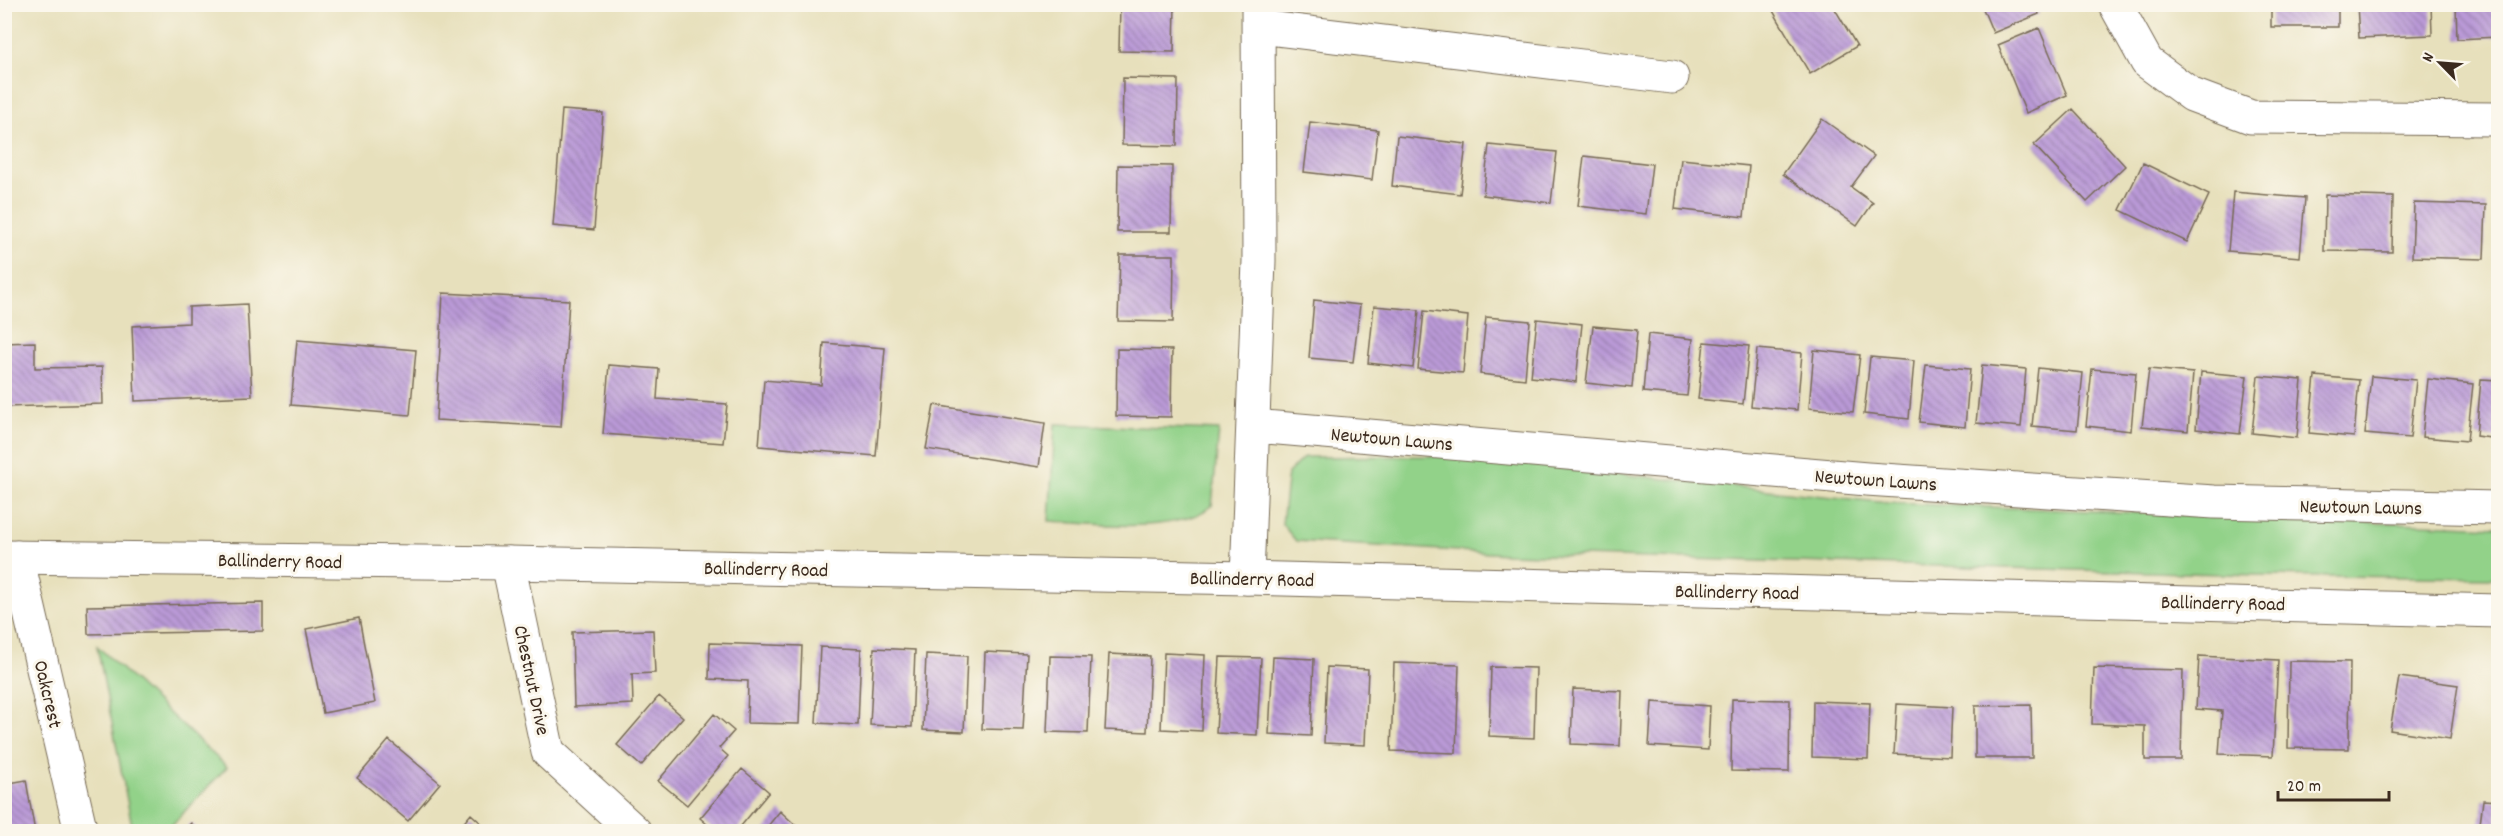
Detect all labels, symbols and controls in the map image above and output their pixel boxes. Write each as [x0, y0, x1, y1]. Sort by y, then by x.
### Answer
north arrow [2410, 33, 2470, 93]
text: N [2417, 49, 2441, 66]
street label: Newtown Lawns [1329, 422, 1454, 460]
street label: Newtown Lawns [1814, 464, 1938, 500]
street label: Newtown Lawns [2299, 494, 2423, 524]
street label: Ballinderry Road [218, 548, 342, 578]
street label: Ballinderry Road [704, 556, 828, 586]
street label: Ballinderry Road [1190, 566, 1314, 596]
street label: Ballinderry Road [1675, 579, 1799, 609]
street label: Ballinderry Road [2161, 590, 2285, 620]
street label: Chestnut Drive [505, 623, 555, 739]
street label: Oakcrest [25, 658, 67, 732]
scale bar [2278, 764, 2389, 802]
text: 20 m [2287, 775, 2321, 800]

